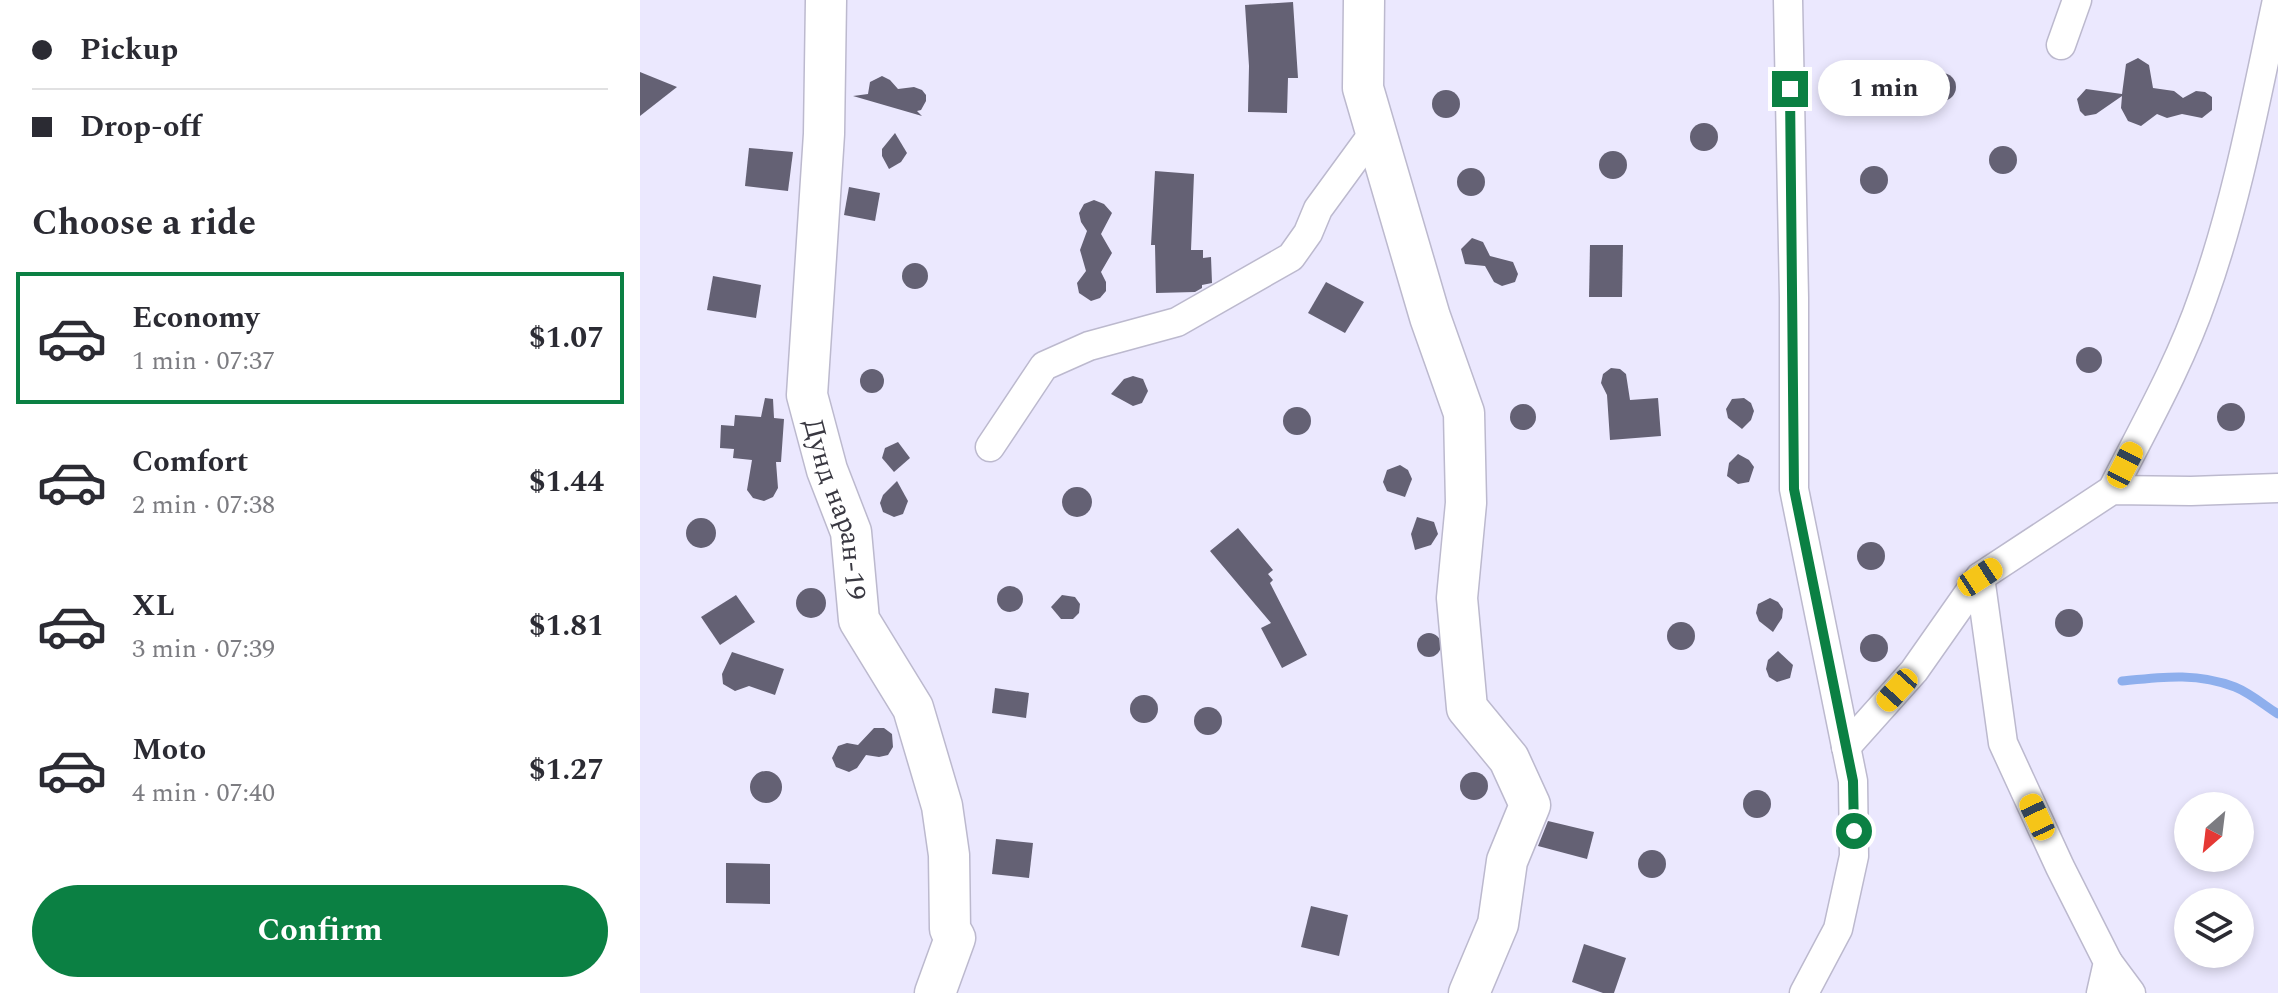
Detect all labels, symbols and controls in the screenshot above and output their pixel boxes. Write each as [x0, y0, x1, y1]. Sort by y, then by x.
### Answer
text: Pickup [80, 27, 178, 73]
callout: 1 min [1818, 61, 1950, 117]
text: 1 min [1849, 68, 1919, 108]
route end [1772, 71, 1808, 107]
text: Drop-off [80, 104, 201, 150]
text: Choose a ride [32, 196, 256, 251]
text: Economy [132, 295, 259, 341]
icon: car [36, 302, 108, 374]
text: $1.07 [529, 315, 604, 361]
text: 1 min · 07:37 [132, 341, 275, 381]
street label: Дунд наран-19 [791, 414, 877, 602]
car [2103, 438, 2147, 492]
text: Comfort [132, 439, 248, 485]
icon: car [36, 446, 108, 518]
text: $1.44 [529, 459, 604, 505]
text: 2 min · 07:38 [132, 485, 275, 525]
car [1953, 554, 2007, 600]
text: XL [132, 583, 175, 629]
icon: car [36, 590, 108, 662]
text: $1.81 [529, 603, 604, 649]
text: 3 min · 07:39 [132, 629, 275, 669]
car [1872, 664, 1922, 716]
text: Moto [132, 727, 206, 773]
icon: car [36, 734, 108, 806]
text: $1.27 [529, 747, 604, 793]
text: 4 min · 07:40 [132, 773, 275, 813]
car [2016, 790, 2058, 844]
north arrow [2174, 792, 2254, 872]
map controls [2174, 792, 2254, 968]
route start [1836, 813, 1872, 849]
button: Confirm [32, 885, 608, 977]
button: layers [2174, 888, 2254, 968]

